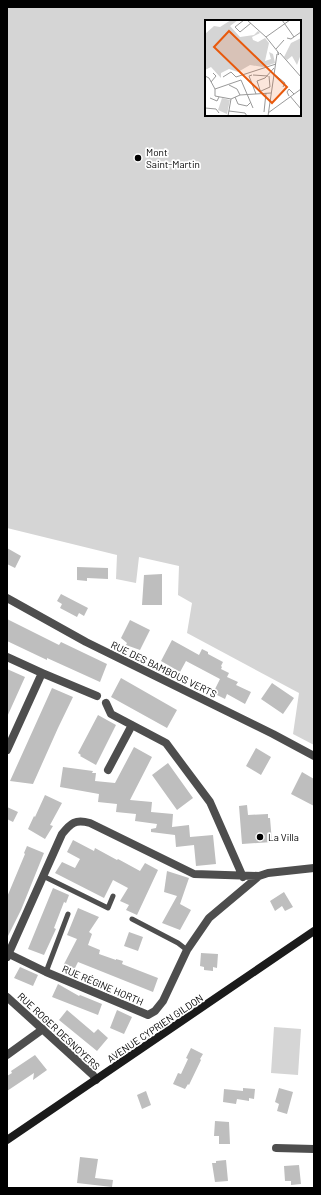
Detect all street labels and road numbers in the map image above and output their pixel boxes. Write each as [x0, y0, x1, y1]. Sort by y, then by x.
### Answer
street label: RUE DES BAMBOUS VERTS [109, 638, 219, 700]
street label: RUE RÉGINE HORTH [60, 962, 146, 1008]
street label: RUE ROGER DESNOYERS [15, 990, 103, 1072]
street label: AVENUE CYPRIEN GILDON [105, 991, 205, 1065]

